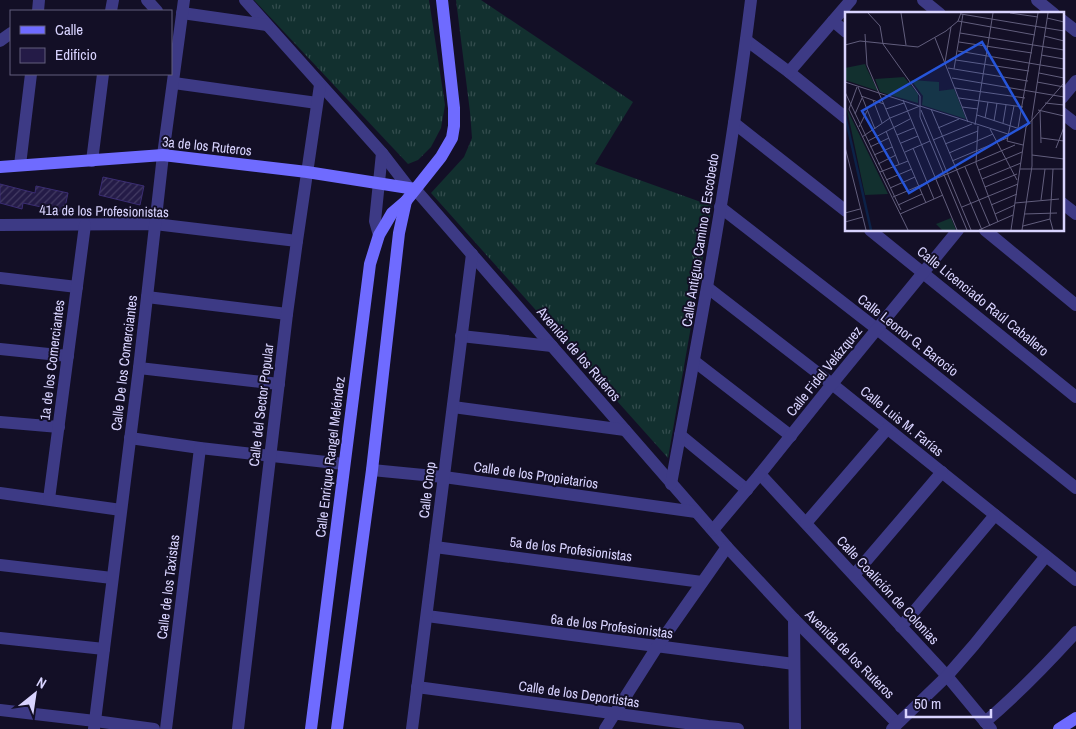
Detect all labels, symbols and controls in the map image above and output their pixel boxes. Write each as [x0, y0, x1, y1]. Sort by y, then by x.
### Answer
legend [10, 10, 172, 75]
inset map [845, 12, 1064, 231]
text: Calle [55, 19, 83, 40]
text: Edificio [55, 44, 97, 65]
street label: 3a de los Ruteros [161, 132, 253, 160]
street label: Calle Antiguo Camino a Escobedo [677, 152, 723, 328]
street label: 41a de los Profesionistas [39, 201, 169, 221]
street label: Calle Licenciado Raúl Caballero [913, 242, 1053, 360]
street label: Calle Leonor G. Barocio [854, 290, 962, 380]
street label: Calle De los Comerciantes [107, 294, 141, 432]
street label: 1a de los Comerciantes [36, 298, 68, 421]
street label: Avenida de los Ruteros [532, 302, 625, 405]
street label: Calle Fidel Velázquez [782, 322, 866, 420]
street label: Calle del Sector Popular [245, 342, 277, 468]
street label: Calle Enrique Rangel Meléndez [311, 375, 349, 539]
street label: Calle Luis M. Farías [857, 382, 948, 460]
street label: Calle de los Propietarios [472, 457, 600, 493]
street label: Calle Cnop [415, 461, 439, 519]
street label: Calle Coalición de Colonias [833, 532, 943, 648]
street label: Calle de los Taxistas [153, 533, 183, 640]
street label: 5a de los Profesionistas [509, 533, 633, 565]
street label: Avenida de los Ruteros [801, 605, 899, 703]
street label: 6a de los Profesionistas [550, 610, 674, 642]
north arrow [10, 669, 60, 719]
text: N [33, 673, 50, 693]
street label: Calle de los Deportistas [517, 677, 641, 711]
scale bar [906, 686, 991, 718]
text: 50 m [914, 693, 941, 714]

